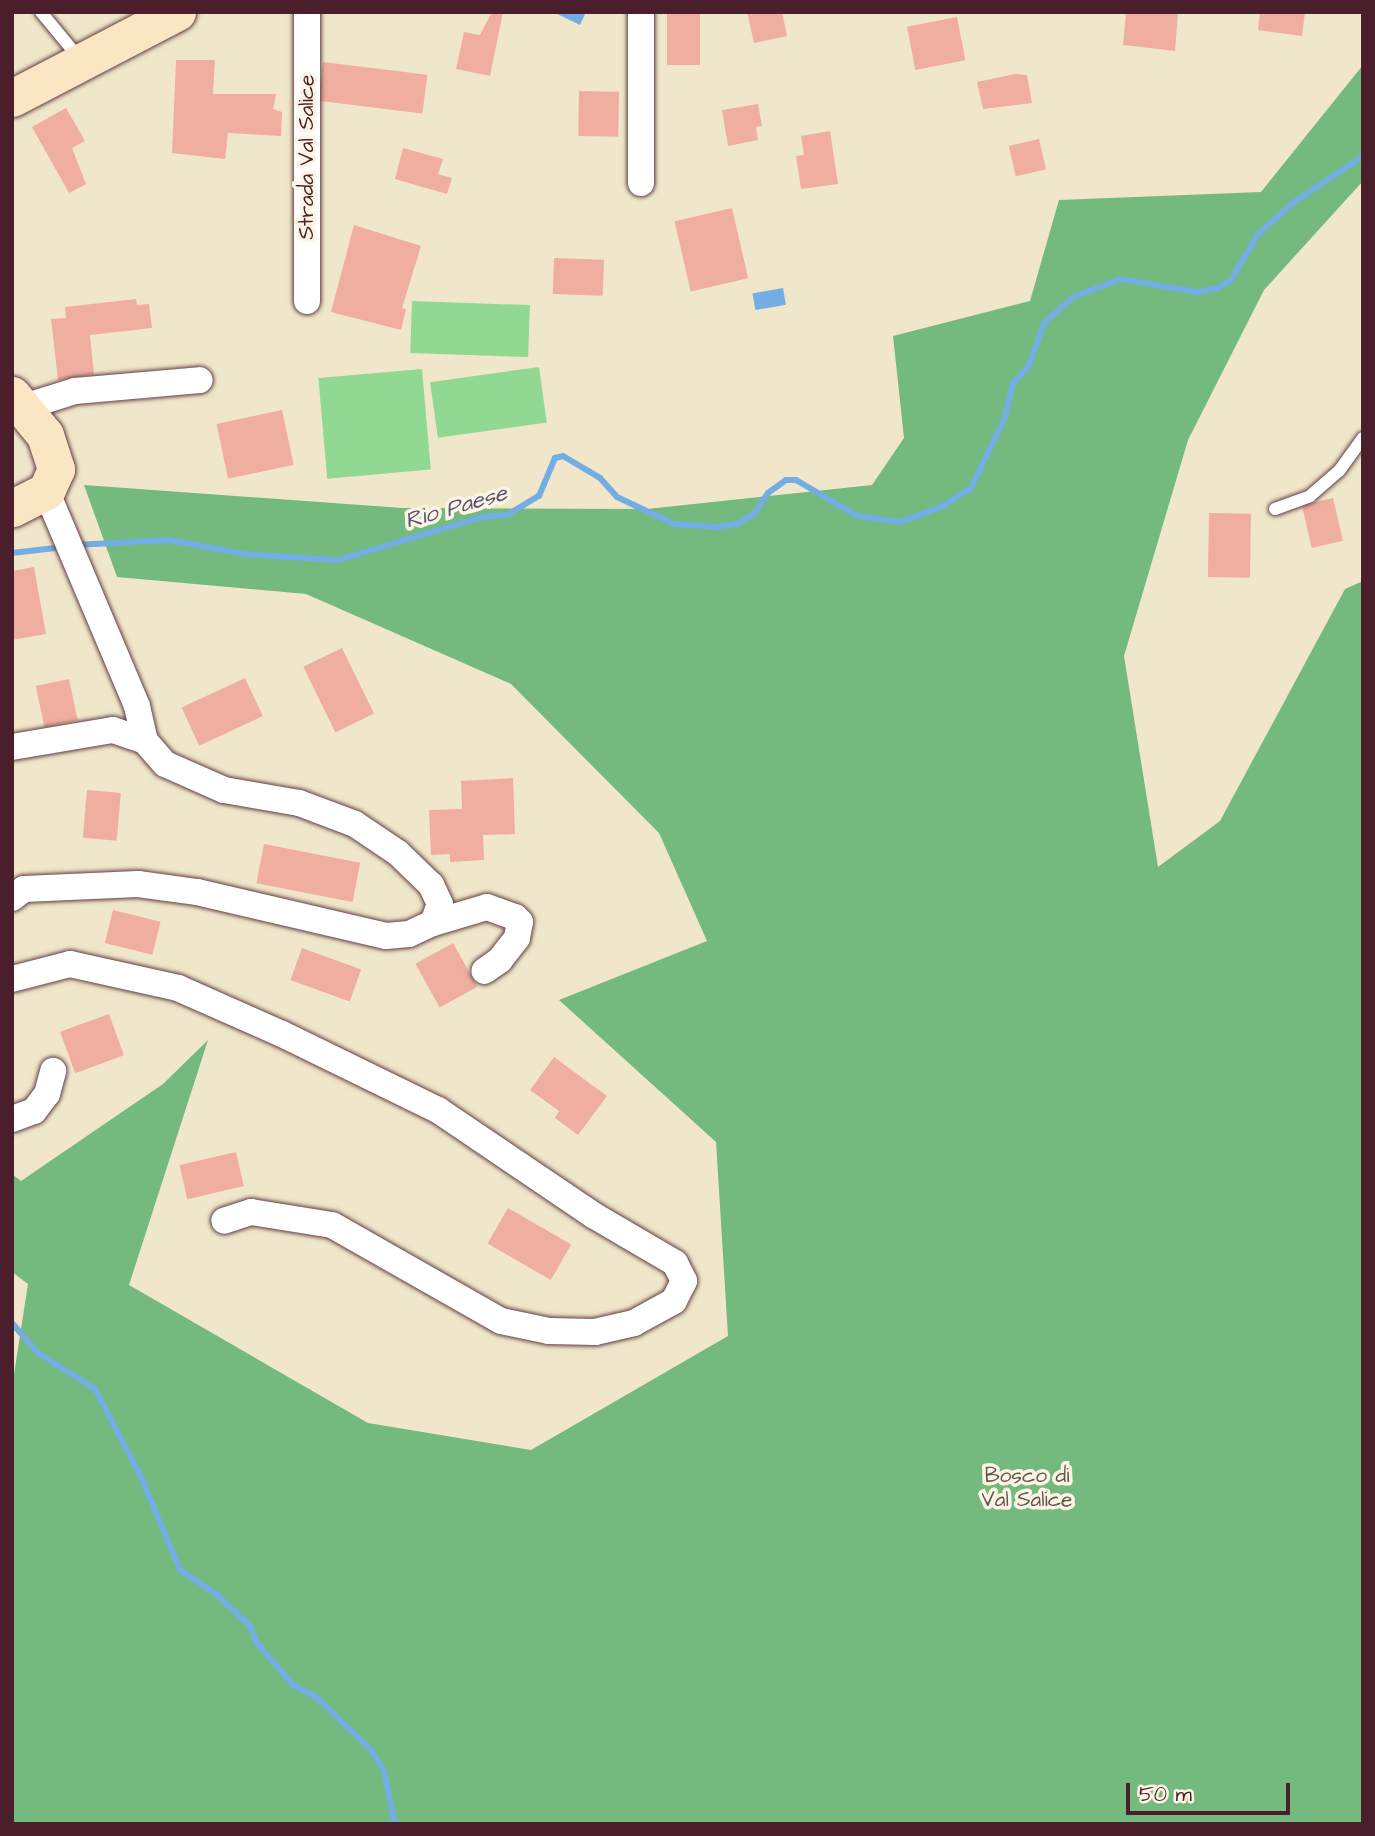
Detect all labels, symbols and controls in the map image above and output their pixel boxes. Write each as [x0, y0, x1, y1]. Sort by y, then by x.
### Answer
street label: Strada Val Salice [294, 75, 320, 239]
water label: Rio Paese [402, 479, 510, 535]
park label: Bosco di Val Salice [982, 1463, 1072, 1513]
scale bar [1130, 1770, 1294, 1814]
text: 50 m [1139, 1780, 1192, 1809]

